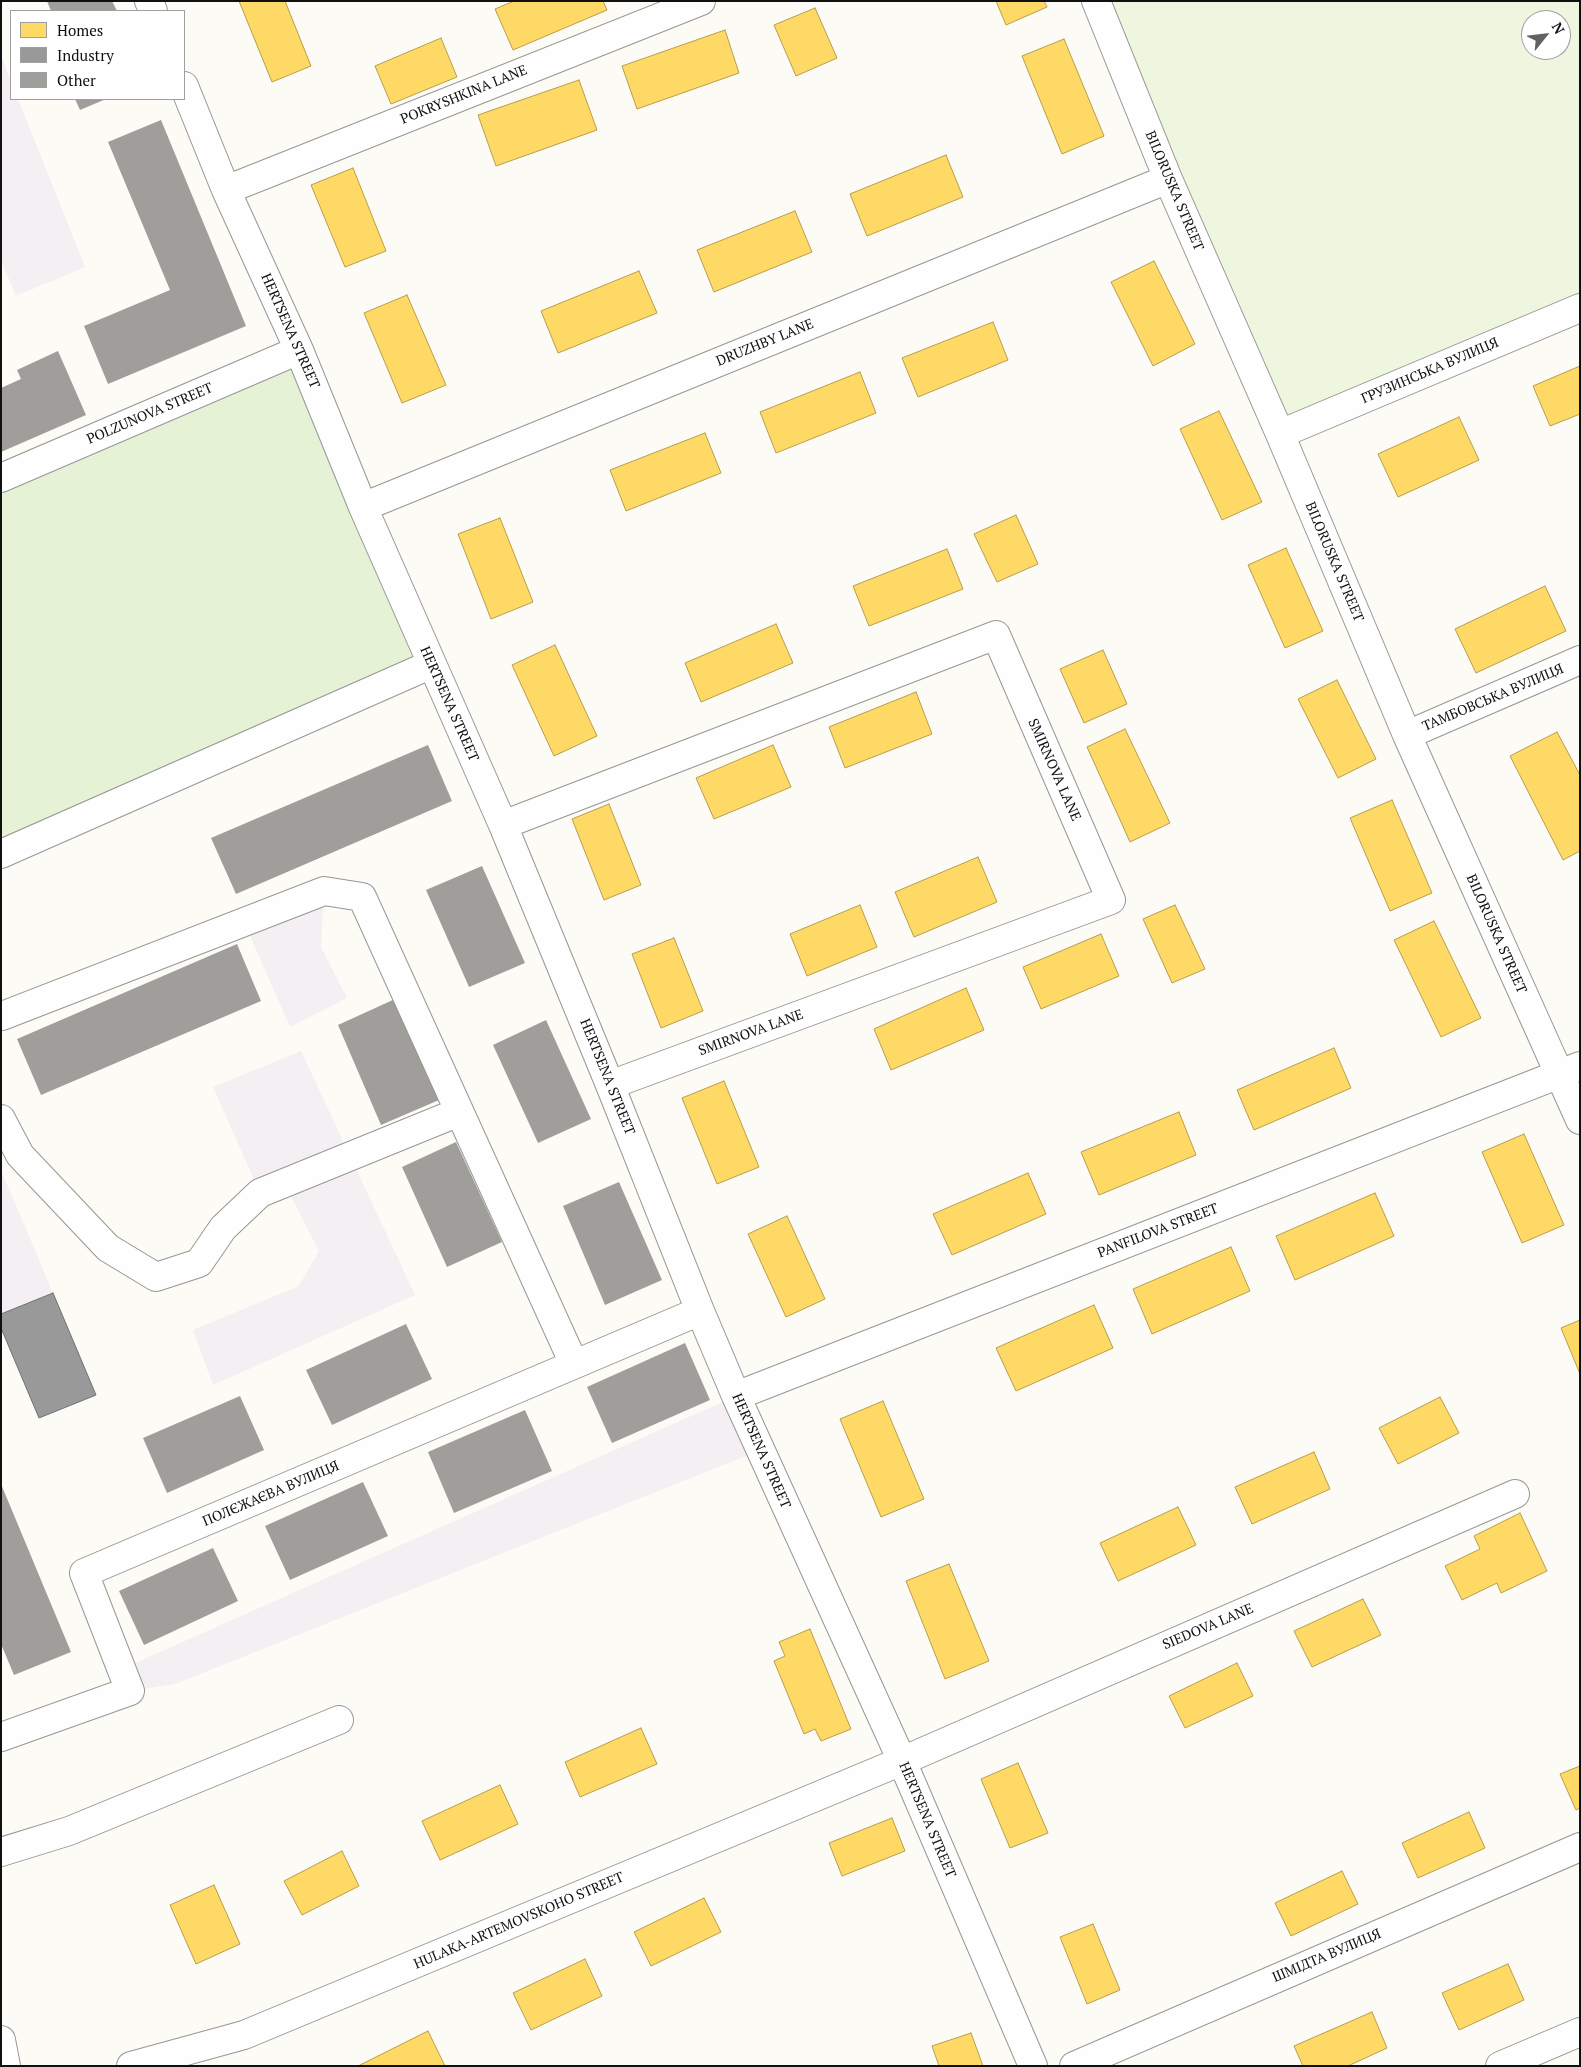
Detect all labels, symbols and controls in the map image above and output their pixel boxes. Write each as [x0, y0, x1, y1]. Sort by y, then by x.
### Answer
legend [10, 10, 185, 100]
north arrow [1521, 10, 1571, 60]
text: N [1548, 19, 1570, 37]
text: Homes [57, 20, 103, 40]
text: Industry [57, 45, 114, 65]
street label: POKRYSHKINA LANE [398, 62, 530, 128]
text: Other [57, 70, 96, 90]
street label: BILORUSKA STREET [1141, 128, 1207, 254]
street label: HERTSENA STREET [257, 271, 323, 391]
street label: DRUZHBY LANE [714, 316, 816, 370]
street label: ГРУЗИНСЬКА ВУЛИЦЯ [1359, 334, 1501, 408]
street label: POLZUNOVA STREET [84, 380, 216, 448]
street label: BILORUSKA STREET [1301, 499, 1367, 625]
street label: HERTSENA STREET [416, 644, 482, 764]
street label: ТАМБОВСЬКА ВУЛИЦЯ [1420, 661, 1566, 735]
street label: SMIRNOVA LANE [1024, 716, 1084, 824]
street label: BILORUSKA STREET [1462, 872, 1530, 996]
street label: SMIRNOVA LANE [696, 1006, 806, 1060]
street label: HERTSENA STREET [576, 1016, 638, 1138]
street label: PANFILOVA STREET [1095, 1200, 1221, 1262]
street label: HERTSENA STREET [728, 1391, 794, 1511]
street label: ПОЛЄЖАЄВА ВУЛИЦЯ [200, 1458, 342, 1530]
street label: SIEDOVA LANE [1160, 1600, 1256, 1654]
street label: HERTSENA STREET [895, 1760, 959, 1880]
street label: HULAKA-ARTEMOVSKOHO STREET [411, 1869, 627, 1973]
street label: ШМІДТА ВУЛИЦЯ [1270, 1926, 1384, 1986]

